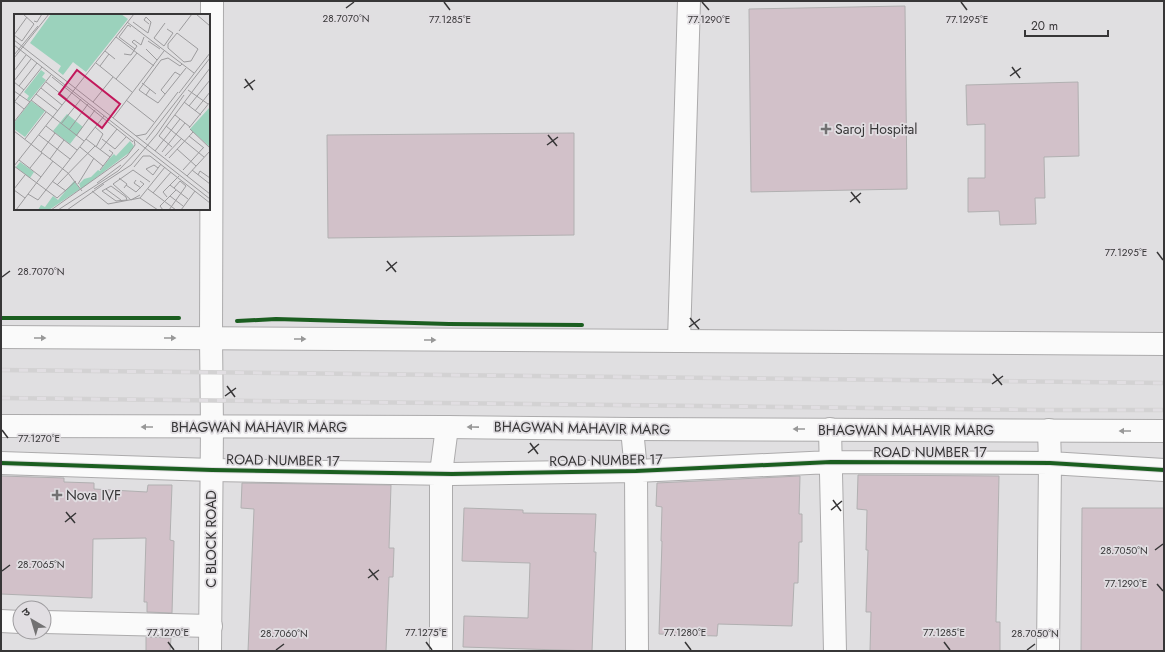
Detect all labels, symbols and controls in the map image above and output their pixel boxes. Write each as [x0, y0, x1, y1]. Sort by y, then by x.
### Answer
text: 28.7070°N [322, 11, 370, 26]
text: 77.1285°E [429, 12, 471, 27]
text: 77.1290°E [688, 12, 730, 27]
text: 77.1295°E [946, 12, 988, 27]
scale bar [1025, 12, 1108, 38]
inset map [14, 14, 210, 210]
text: 20 m [1031, 17, 1058, 35]
place label: Saroj Hospital [835, 119, 918, 139]
marker: Saroj Hospital [820, 123, 832, 135]
text: 77.1295°E [1105, 245, 1147, 260]
text: 28.7070°N [17, 264, 65, 279]
one-way arrow [34, 335, 47, 341]
one-way arrow [164, 335, 177, 341]
one-way arrow [294, 336, 307, 342]
one-way arrow [424, 337, 437, 343]
street label: BHAGWAN MAHAVIR MARG [494, 416, 670, 440]
street label: BHAGWAN MAHAVIR MARG [171, 417, 347, 437]
street label: BHAGWAN MAHAVIR MARG [818, 420, 994, 440]
one-way arrow [140, 424, 153, 430]
one-way arrow [466, 424, 479, 430]
one-way arrow [792, 426, 805, 432]
one-way arrow [1118, 428, 1131, 434]
text: 77.1270°E [18, 431, 60, 446]
street label: ROAD NUMBER 17 [873, 442, 987, 462]
street label: ROAD NUMBER 17 [226, 449, 341, 471]
street label: ROAD NUMBER 17 [549, 449, 664, 471]
place label: Nova IVF [66, 485, 121, 505]
marker: Nova IVF [51, 489, 63, 501]
street label: C BLOCK ROAD [201, 490, 221, 588]
text: 28.7050°N [1100, 543, 1148, 558]
text: 28.7065°N [17, 557, 65, 572]
text: 77.1290°E [1105, 576, 1147, 591]
north arrow [12, 600, 52, 640]
text: उ [18, 603, 34, 620]
text: 77.1270°E [147, 625, 189, 640]
text: 77.1275°E [405, 625, 447, 640]
text: 77.1280°E [664, 625, 706, 640]
text: 77.1285°E [923, 625, 965, 640]
text: 28.7060°N [260, 626, 308, 641]
text: 28.7050°N [1011, 626, 1059, 641]

